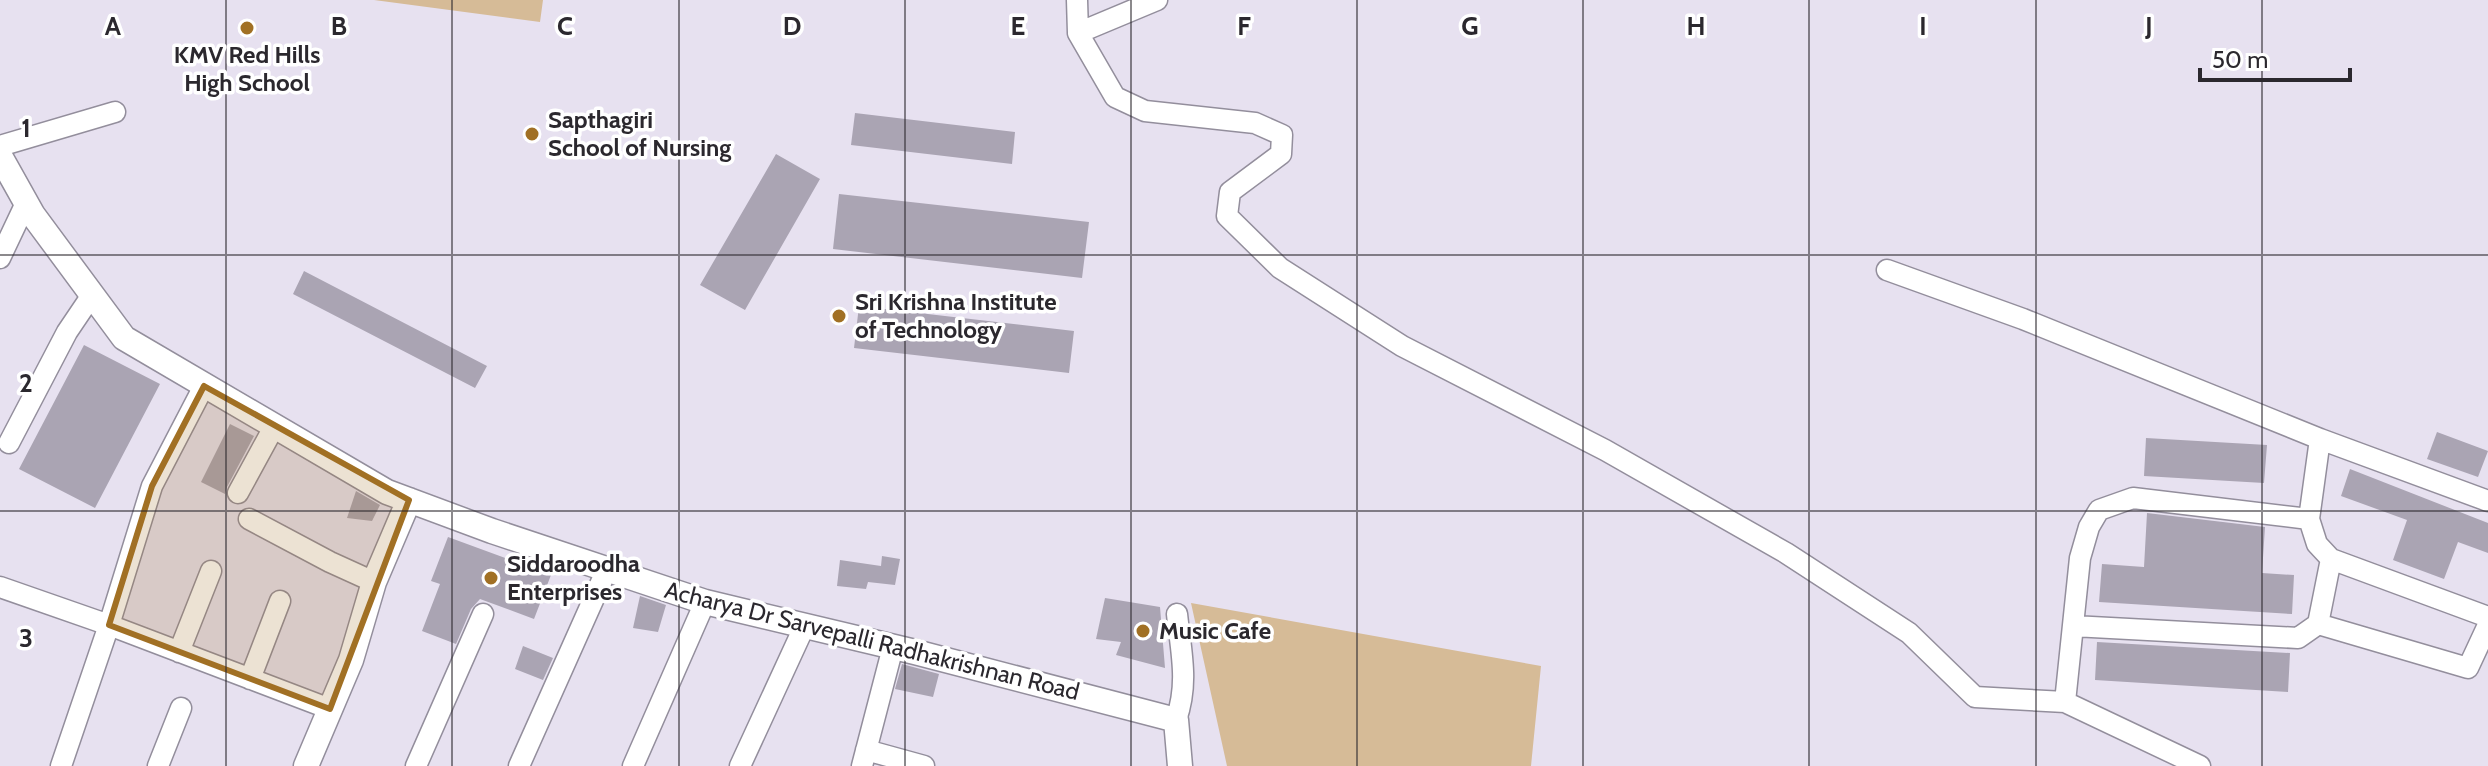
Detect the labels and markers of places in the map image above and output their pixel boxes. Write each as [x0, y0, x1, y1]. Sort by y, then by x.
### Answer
marker: KMV Red Hills High School [238, 19, 256, 37]
place label: KMV Red Hills High School [174, 40, 320, 97]
place label: Sapthagiri School of Nursing [548, 105, 731, 162]
marker: Sapthagiri School of Nursing [523, 125, 541, 143]
place label: Sri Krishna Institute of Technology [855, 287, 1057, 344]
marker: Sri Krishna Institute of Technology [830, 307, 848, 325]
place label: Siddaroodha Enterprises [507, 549, 640, 606]
marker: Siddaroodha Enterprises [482, 569, 500, 587]
place label: Music Cafe [1159, 616, 1271, 645]
marker: Music Cafe [1134, 622, 1152, 640]

